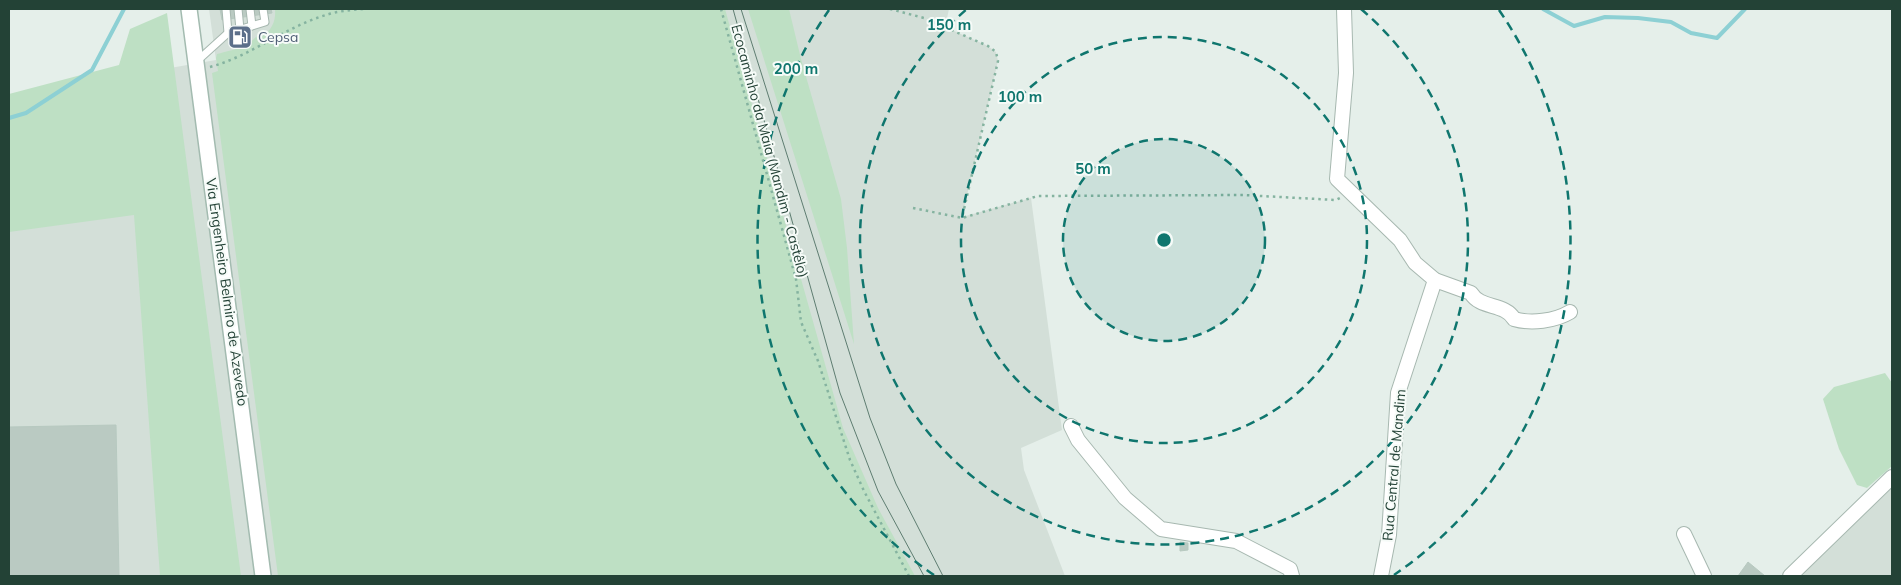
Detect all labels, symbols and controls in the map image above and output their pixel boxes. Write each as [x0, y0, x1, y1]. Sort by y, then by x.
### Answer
text: 150 m [927, 15, 971, 34]
street label: Ecocaminho da Maia (Mandim - Castêlo) [727, 22, 813, 280]
fuel station icon: Cepsa [227, 24, 253, 50]
place label: Cepsa [258, 28, 298, 46]
text: 200 m [774, 59, 818, 78]
text: 100 m [998, 87, 1042, 106]
text: 50 m [1075, 159, 1111, 178]
street label: Via Engenheiro Belmiro de Azevedo [202, 177, 252, 407]
centre of rings [1155, 231, 1173, 249]
street label: Rua Central de Mandim [1378, 388, 1410, 542]

